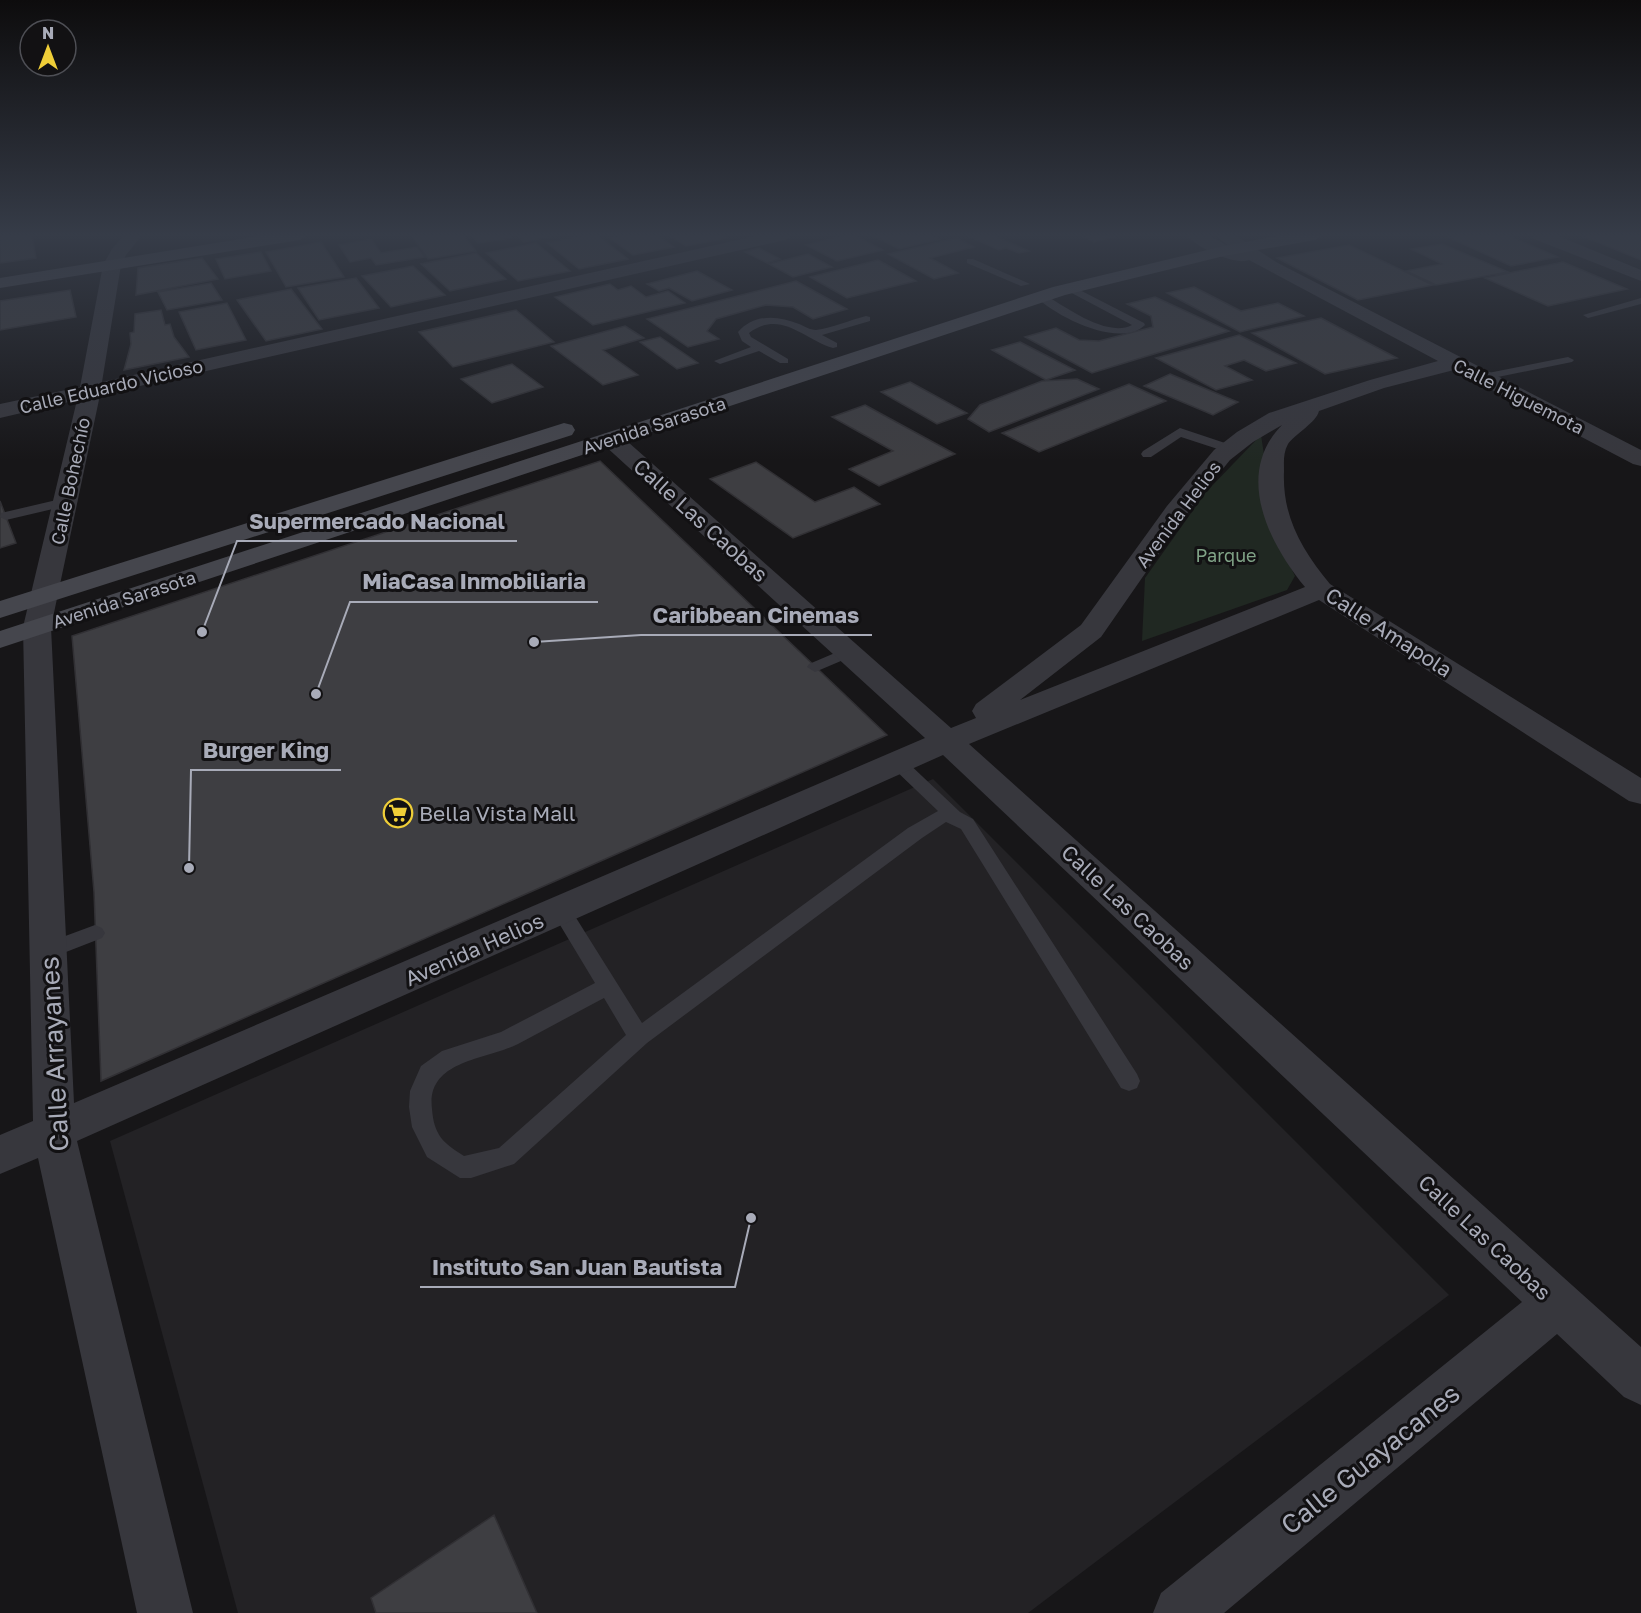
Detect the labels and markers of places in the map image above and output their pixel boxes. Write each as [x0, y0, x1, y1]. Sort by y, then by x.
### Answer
callout: Supermercado Nacional [237, 501, 517, 541]
callout: MiaCasa Inmobiliaria [350, 562, 598, 602]
callout: Caribbean Cinemas [641, 595, 872, 635]
callout: Burger King [191, 730, 341, 770]
supermarket icon: Bella Vista Mall [382, 797, 414, 829]
place label: Bella Vista Mall [419, 800, 576, 826]
callout: Instituto San Juan Bautista [420, 1247, 735, 1287]

